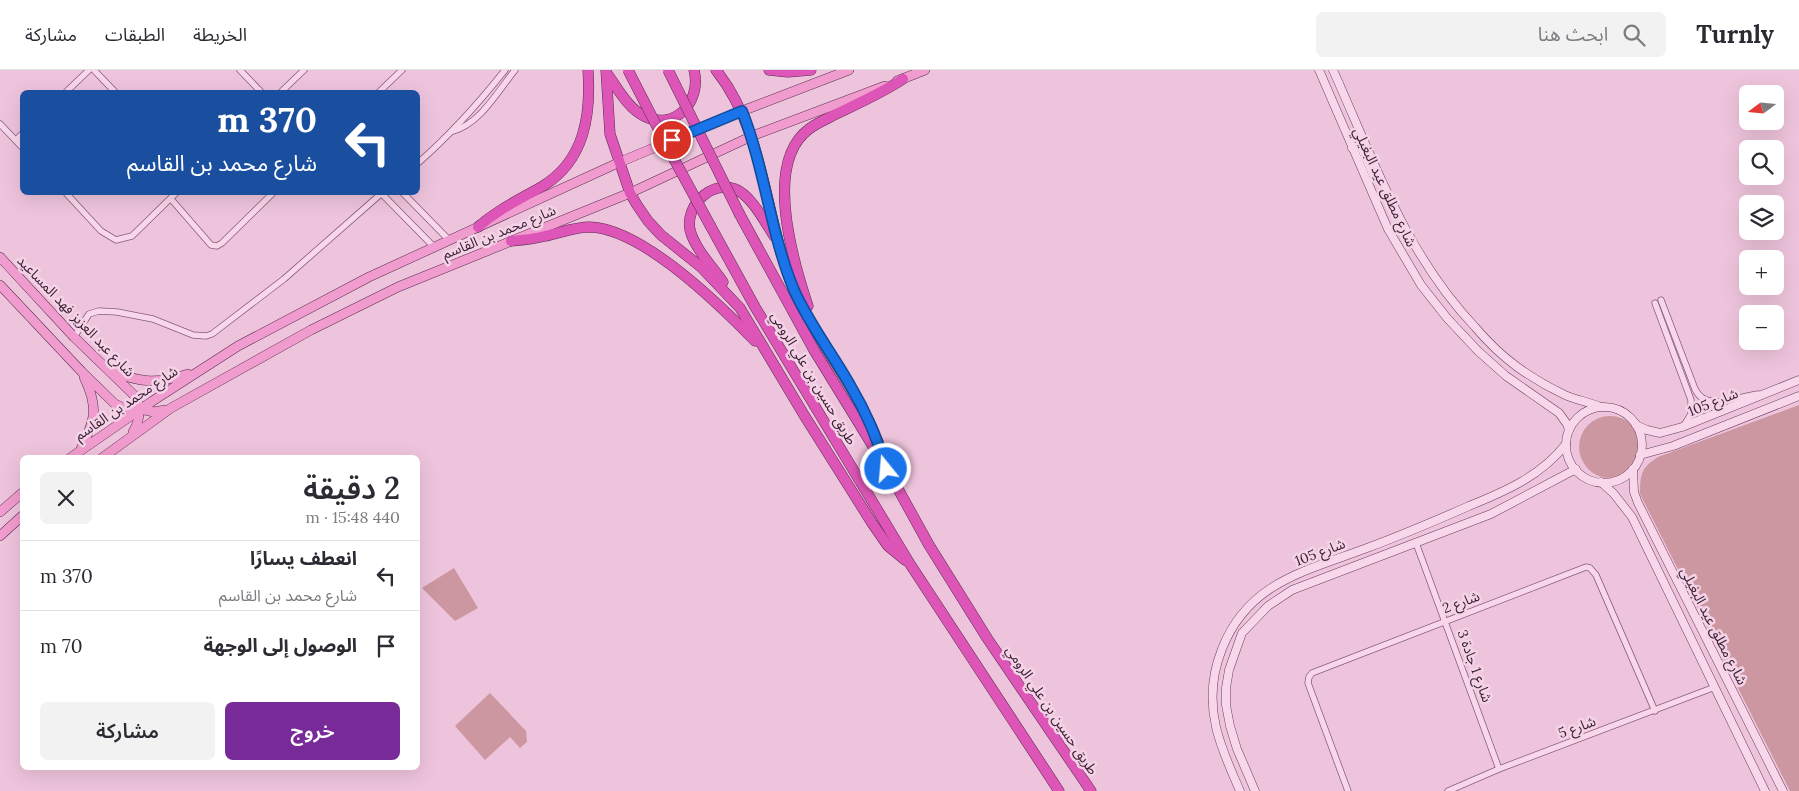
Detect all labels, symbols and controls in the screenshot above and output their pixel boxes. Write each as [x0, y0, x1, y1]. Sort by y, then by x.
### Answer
search box [1316, 12, 1666, 57]
text: Turnly [1696, 19, 1774, 50]
icon: search [1620, 21, 1648, 49]
text: ابحث هنا [1538, 22, 1608, 46]
text: مشاركة [25, 23, 77, 46]
text: الطبقات [105, 23, 165, 46]
text: الخريطة [193, 23, 247, 46]
north arrow [1739, 85, 1784, 130]
map controls [1739, 85, 1784, 350]
text: 370 m [217, 97, 317, 142]
icon: left [335, 110, 400, 175]
pin [651, 119, 693, 161]
street label: شارع مطلق عيد البغيلي [1347, 124, 1421, 251]
icon: arrive [658, 126, 686, 154]
button: search [1739, 140, 1784, 185]
text: شارع محمد بن القاسم [127, 149, 317, 177]
button: layers [1739, 195, 1784, 240]
street label: شارع محمد بن القاسم [440, 201, 559, 265]
button: + [1739, 250, 1784, 295]
street label: شارع عبد العزيز فهد المساعيد [12, 251, 139, 382]
button: − [1739, 305, 1784, 350]
street label: طريق حسين بن علي الرومي [765, 308, 861, 449]
street label: شارع محمد بن القاسم [71, 362, 182, 446]
street label: شارع 105 [1685, 384, 1741, 422]
position arrow [859, 442, 911, 494]
text: 2 دقيقة [303, 469, 400, 507]
button: close [40, 472, 92, 524]
text: 440 m · 15:48 [306, 507, 400, 527]
street label: شارع 105 [1292, 534, 1348, 572]
text: انعطف يسارًا [250, 546, 357, 570]
icon: left [372, 562, 400, 590]
text: 370 m [40, 564, 93, 588]
street label: شارع مطلق عيد البغيلي [1675, 564, 1751, 689]
text: شارع محمد بن القاسم [219, 585, 357, 605]
street label: شارع 2 [1440, 587, 1483, 619]
street label: شارع 1 جادة 3 [1452, 627, 1496, 705]
icon: arrive [372, 632, 400, 660]
text: الوصول إلى الوجهة [204, 633, 357, 657]
text: 70 m [40, 634, 83, 658]
street label: طريق حسين بن علي الرومي [1000, 642, 1102, 779]
button: مشاركة [40, 702, 215, 760]
button: خروج [225, 702, 400, 760]
street label: شارع 5 [1556, 712, 1599, 744]

